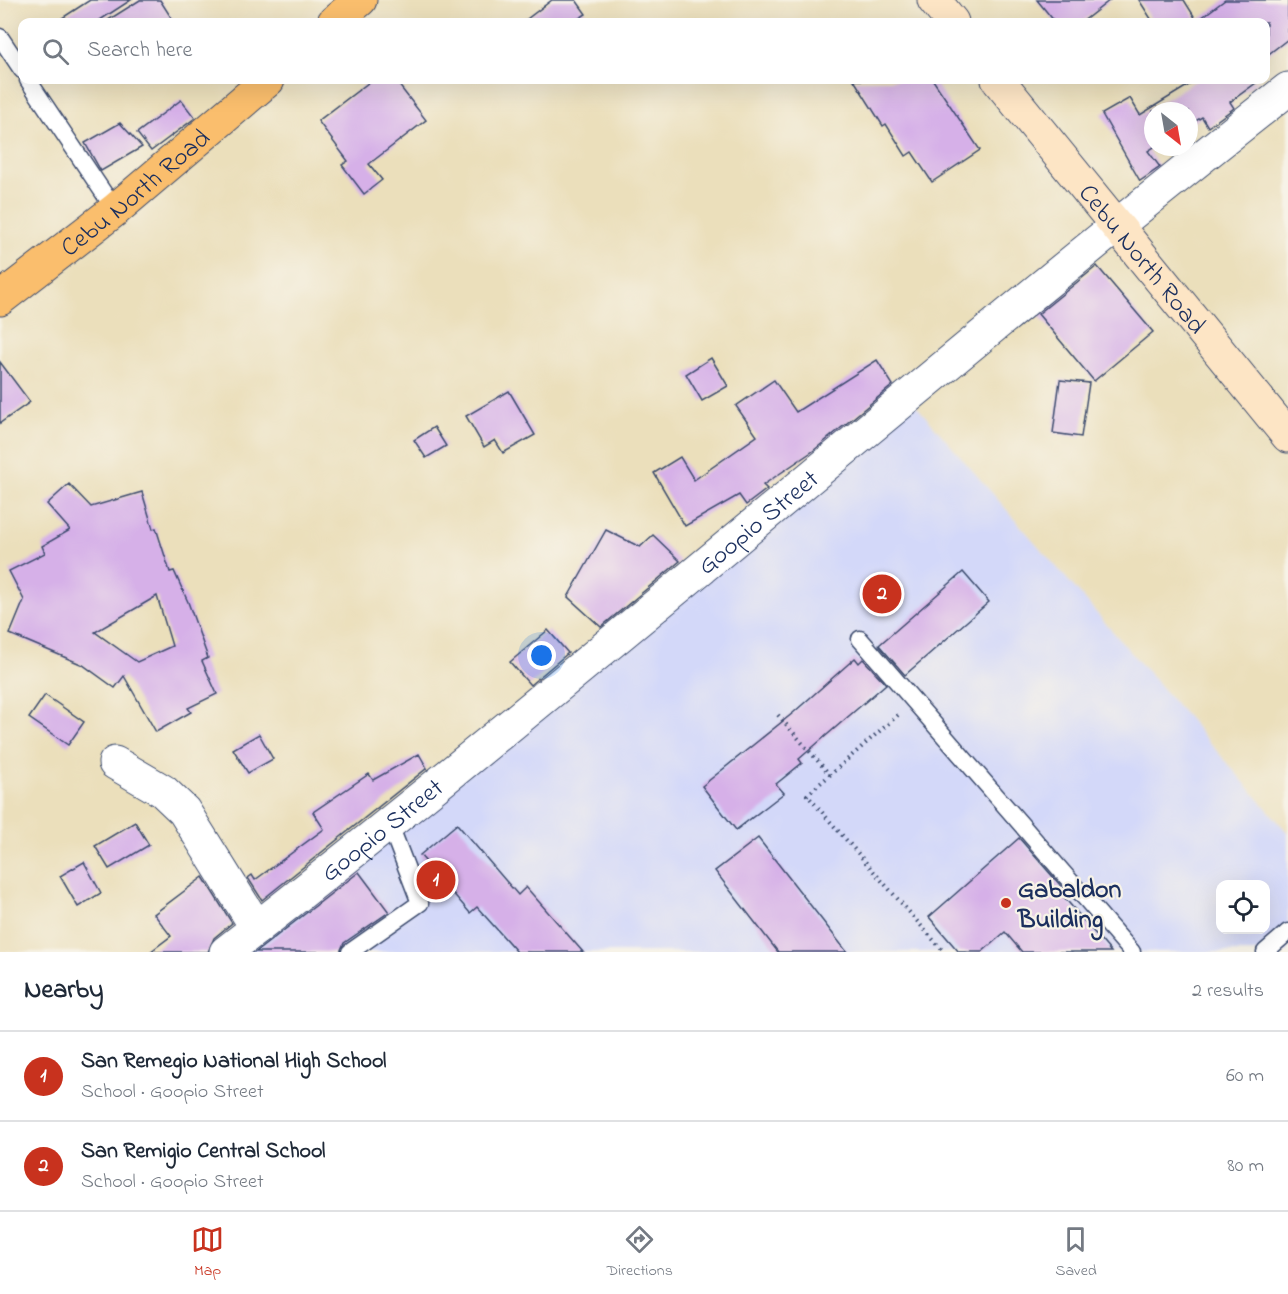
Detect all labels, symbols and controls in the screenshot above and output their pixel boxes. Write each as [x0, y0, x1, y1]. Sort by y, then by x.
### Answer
search box [18, 18, 1270, 84]
icon: search [39, 35, 72, 68]
text: Search here [87, 35, 192, 67]
north arrow [1144, 102, 1198, 156]
street label: Cebu North Road [53, 121, 220, 268]
street label: Cebu North Road [1068, 177, 1214, 344]
street label: Goopio Street [690, 462, 829, 586]
pin: 2 [862, 572, 902, 616]
your location [527, 641, 556, 670]
street label: Goopio Street [314, 770, 453, 893]
pin: 1 [416, 858, 456, 902]
place label: Gabaldon Building [1017, 872, 1122, 941]
map controls [1216, 880, 1270, 934]
button: locate [1216, 880, 1270, 934]
marker: Gabaldon Building [999, 896, 1013, 910]
text: Nearby [24, 972, 103, 1010]
text: 2 results [1192, 977, 1264, 1006]
text: San Remegio National High School [81, 1046, 387, 1078]
text: 1 [40, 1062, 47, 1091]
text: 60 m [1226, 1062, 1264, 1091]
text: School · Goopio Street [81, 1078, 264, 1107]
text: San Remigio Central School [81, 1136, 326, 1168]
text: 2 [39, 1152, 48, 1181]
text: 80 m [1227, 1152, 1264, 1181]
text: School · Goopio Street [81, 1168, 264, 1197]
tab: Map [191, 1223, 224, 1283]
tab: Directions [606, 1223, 673, 1283]
tab: Saved [1055, 1223, 1097, 1283]

